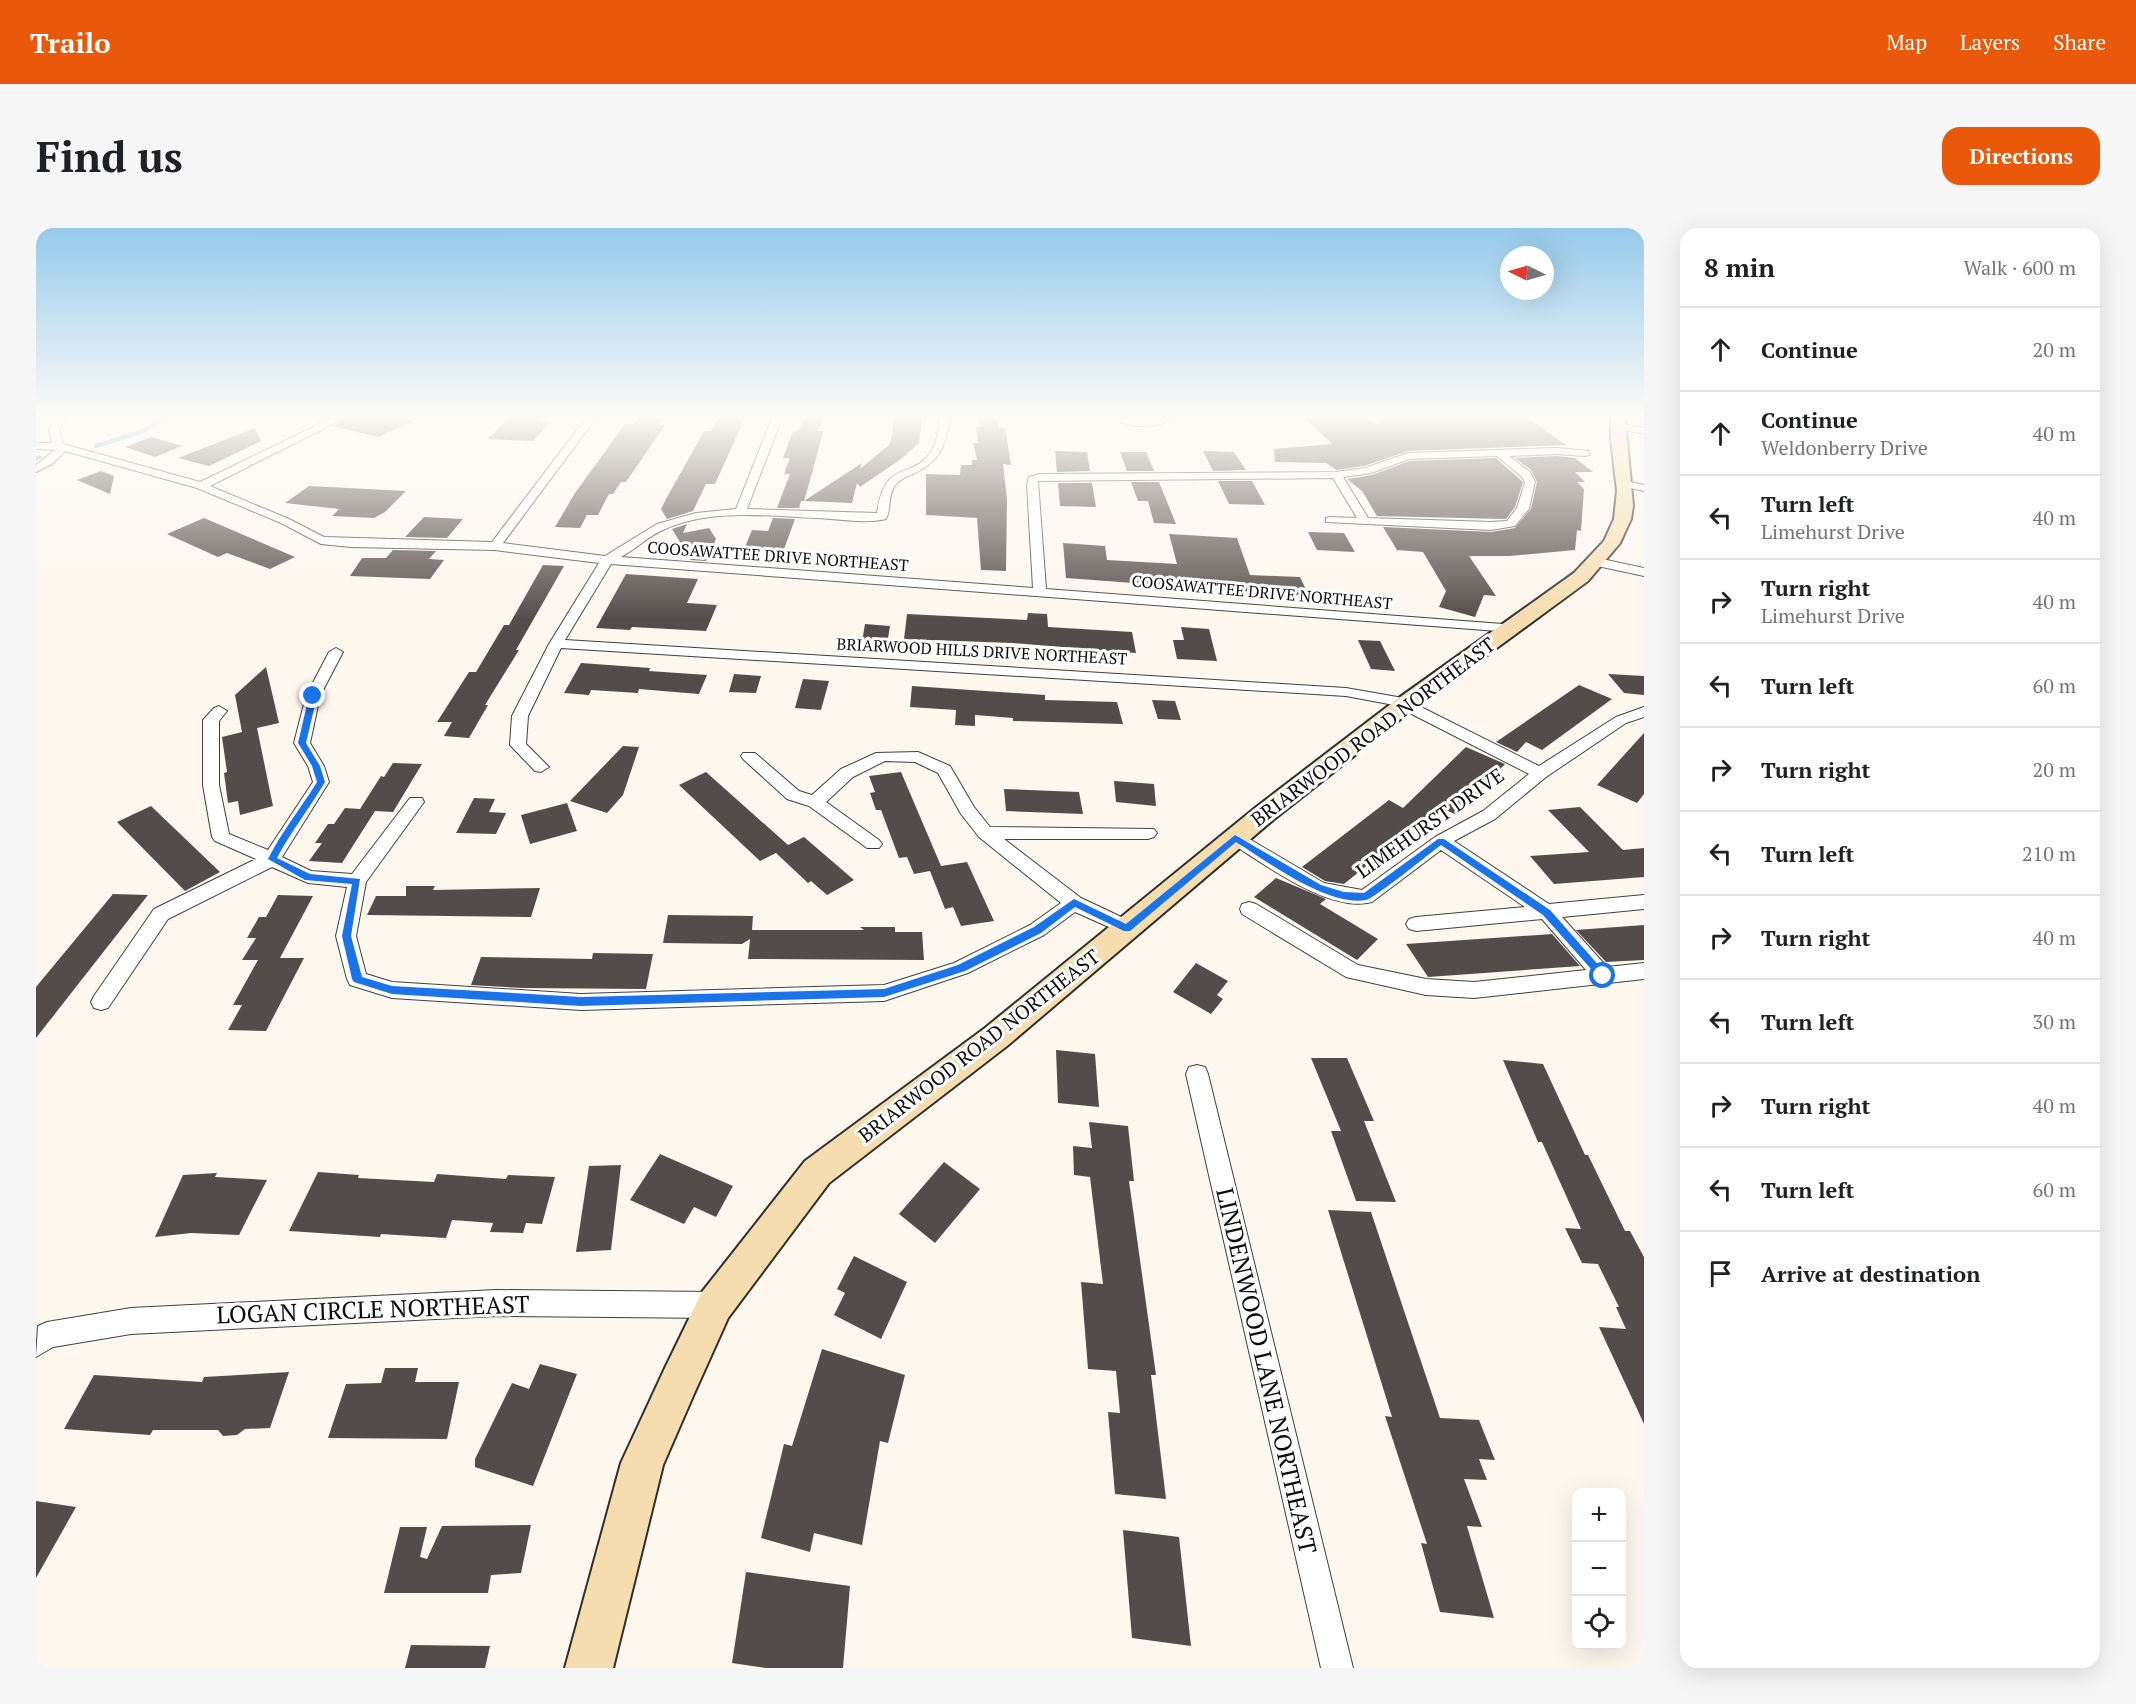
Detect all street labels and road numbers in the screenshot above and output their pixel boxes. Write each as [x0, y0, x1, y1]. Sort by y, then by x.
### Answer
street label: COOSAWATTEE DRIVE NORTHEAST [647, 536, 909, 576]
street label: COOSAWATTEE DRIVE NORTHEAST [1131, 570, 1393, 614]
street label: BRIARWOOD ROAD NORTHEAST [1245, 631, 1500, 832]
street label: BRIARWOOD HILLS DRIVE NORTHEAST [836, 632, 1128, 670]
street label: LIMEHURST DRIVE [1350, 761, 1509, 884]
street label: BRIARWOOD ROAD NORTHEAST [853, 943, 1105, 1148]
street label: LINDENWOOD LANE NORTHEAST [1209, 1185, 1325, 1557]
street label: LOGAN CIRCLE NORTHEAST [216, 1288, 530, 1330]

